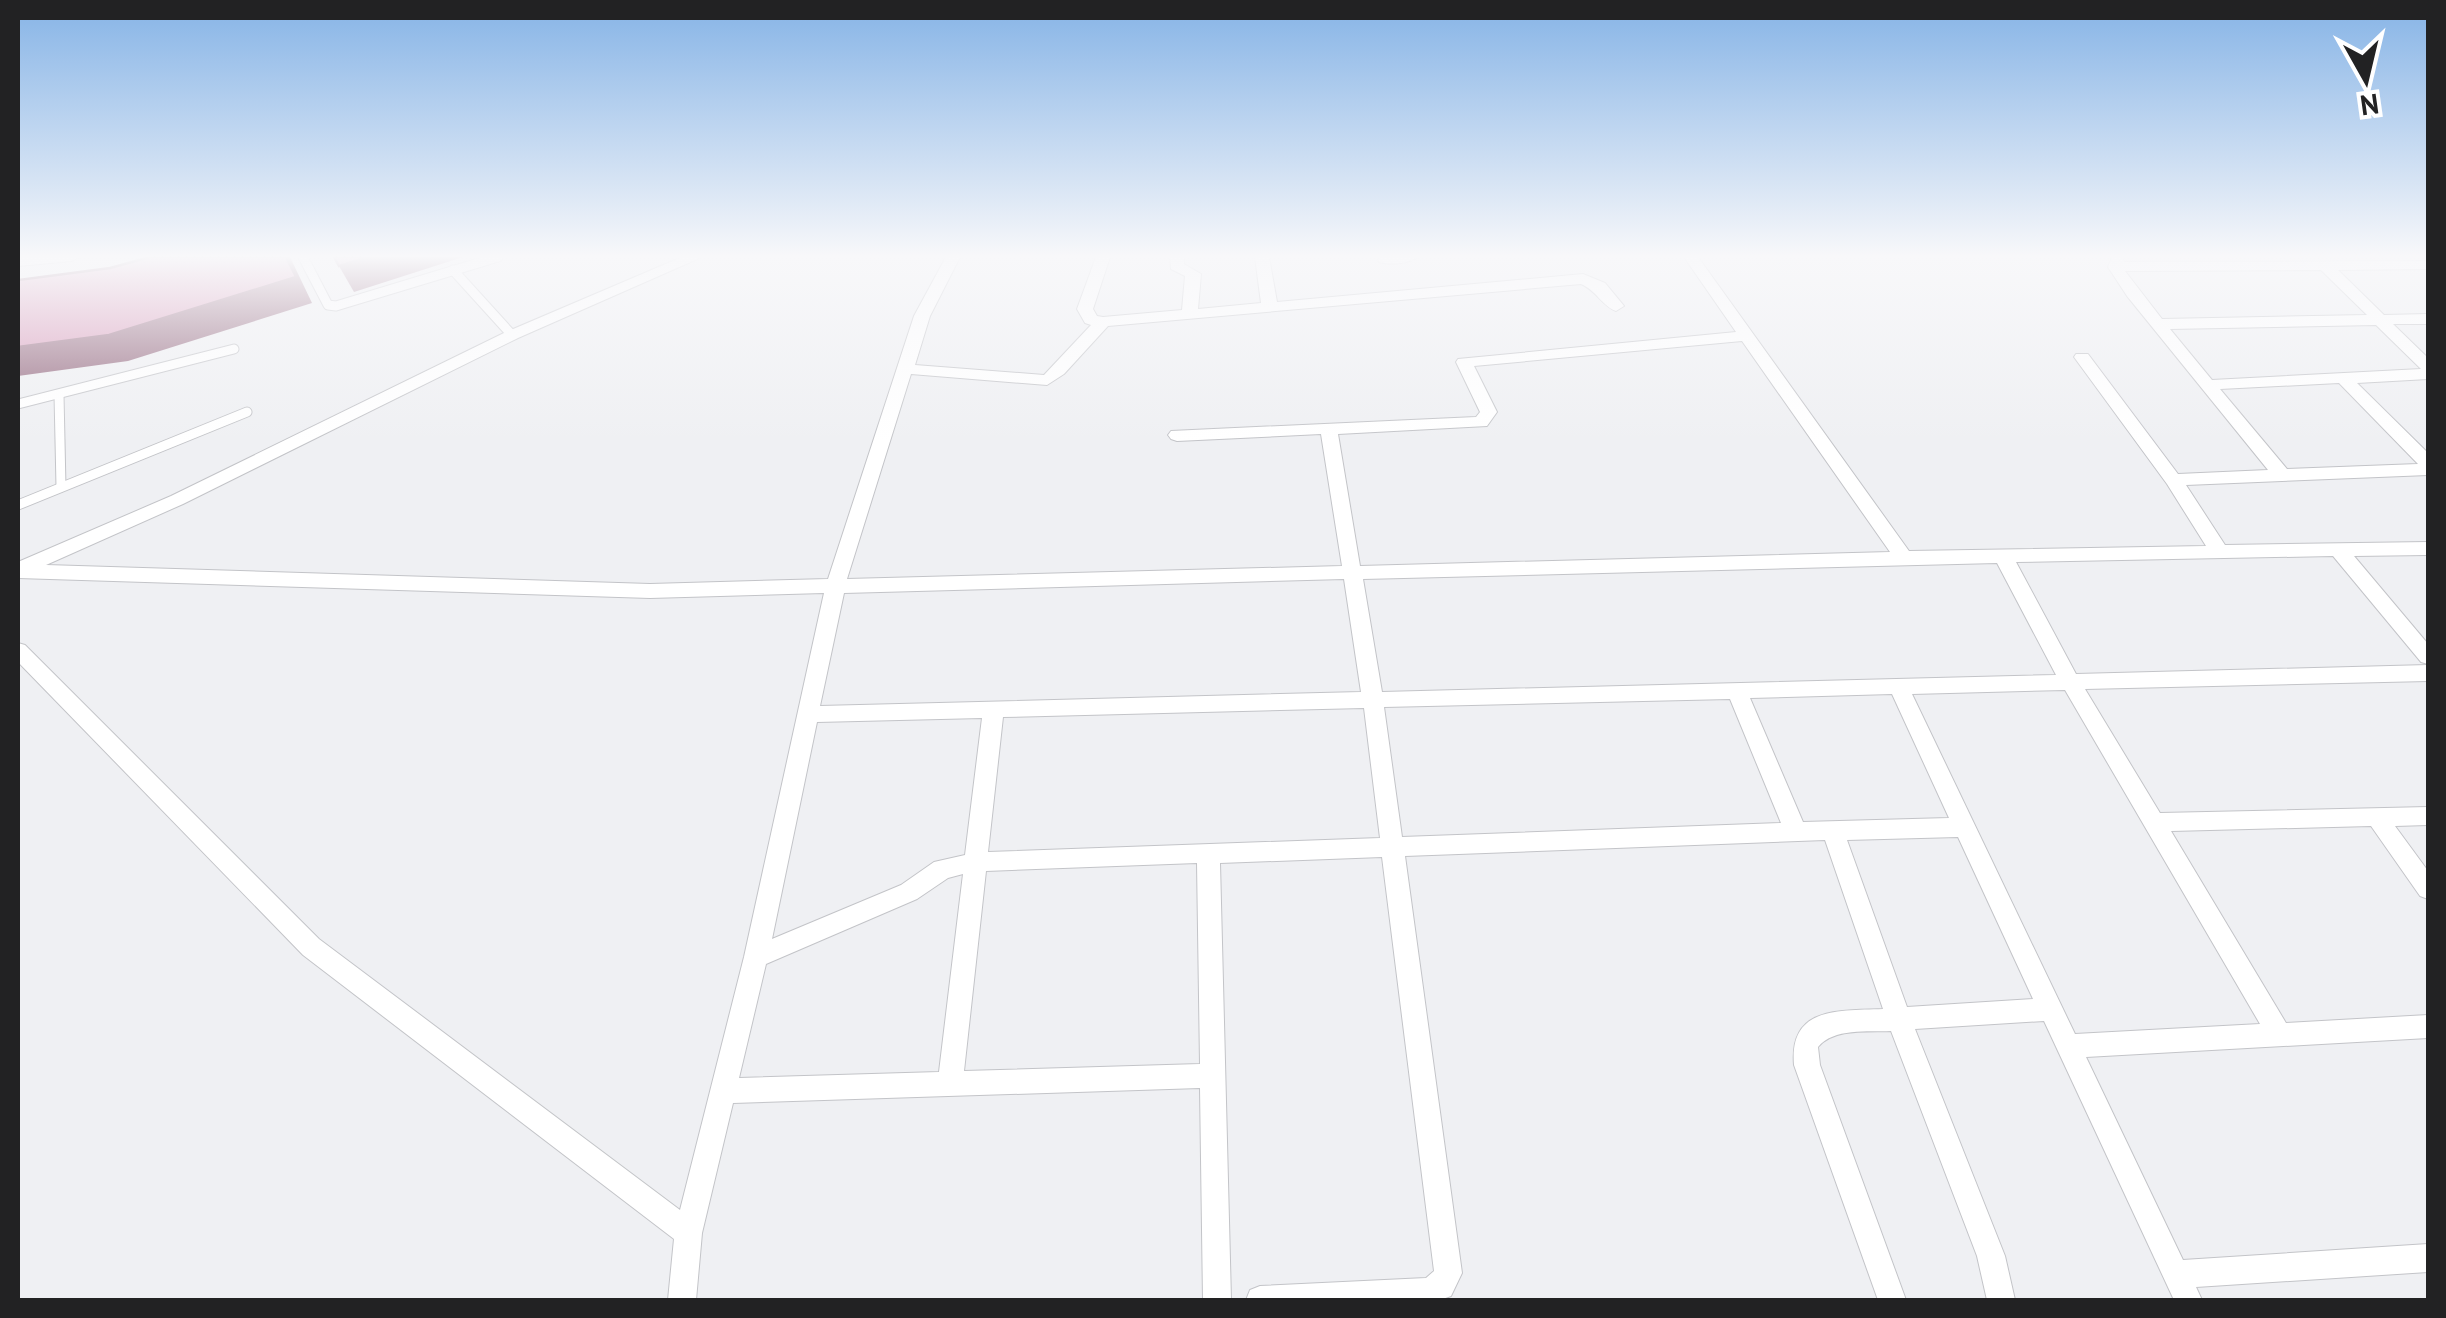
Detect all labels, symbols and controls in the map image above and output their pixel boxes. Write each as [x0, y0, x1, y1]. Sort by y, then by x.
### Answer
north arrow [2316, 30, 2416, 130]
text: N [2358, 86, 2381, 125]

